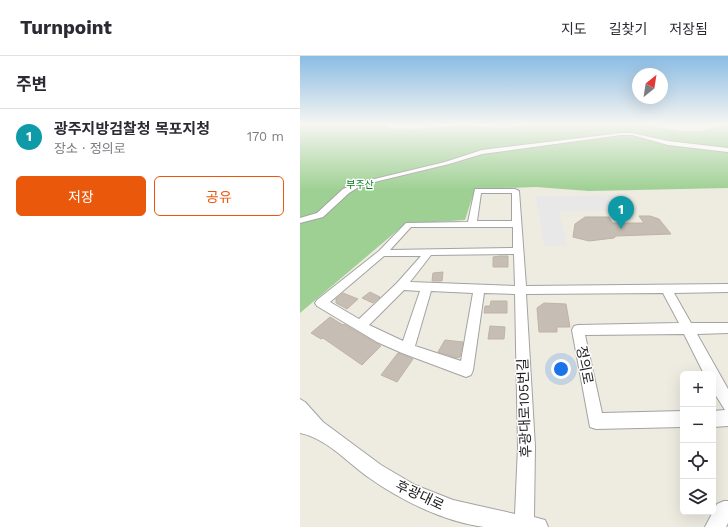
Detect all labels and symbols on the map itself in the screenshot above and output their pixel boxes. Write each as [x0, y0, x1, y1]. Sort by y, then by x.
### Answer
north arrow [632, 68, 668, 104]
park label: 부주산 [346, 179, 374, 190]
pin: 1 [608, 196, 634, 229]
street label: 정의로 [573, 345, 597, 386]
street label: 후광대로105번길 [514, 358, 534, 458]
your location [551, 359, 571, 379]
street label: 후광대로 [393, 477, 447, 513]

